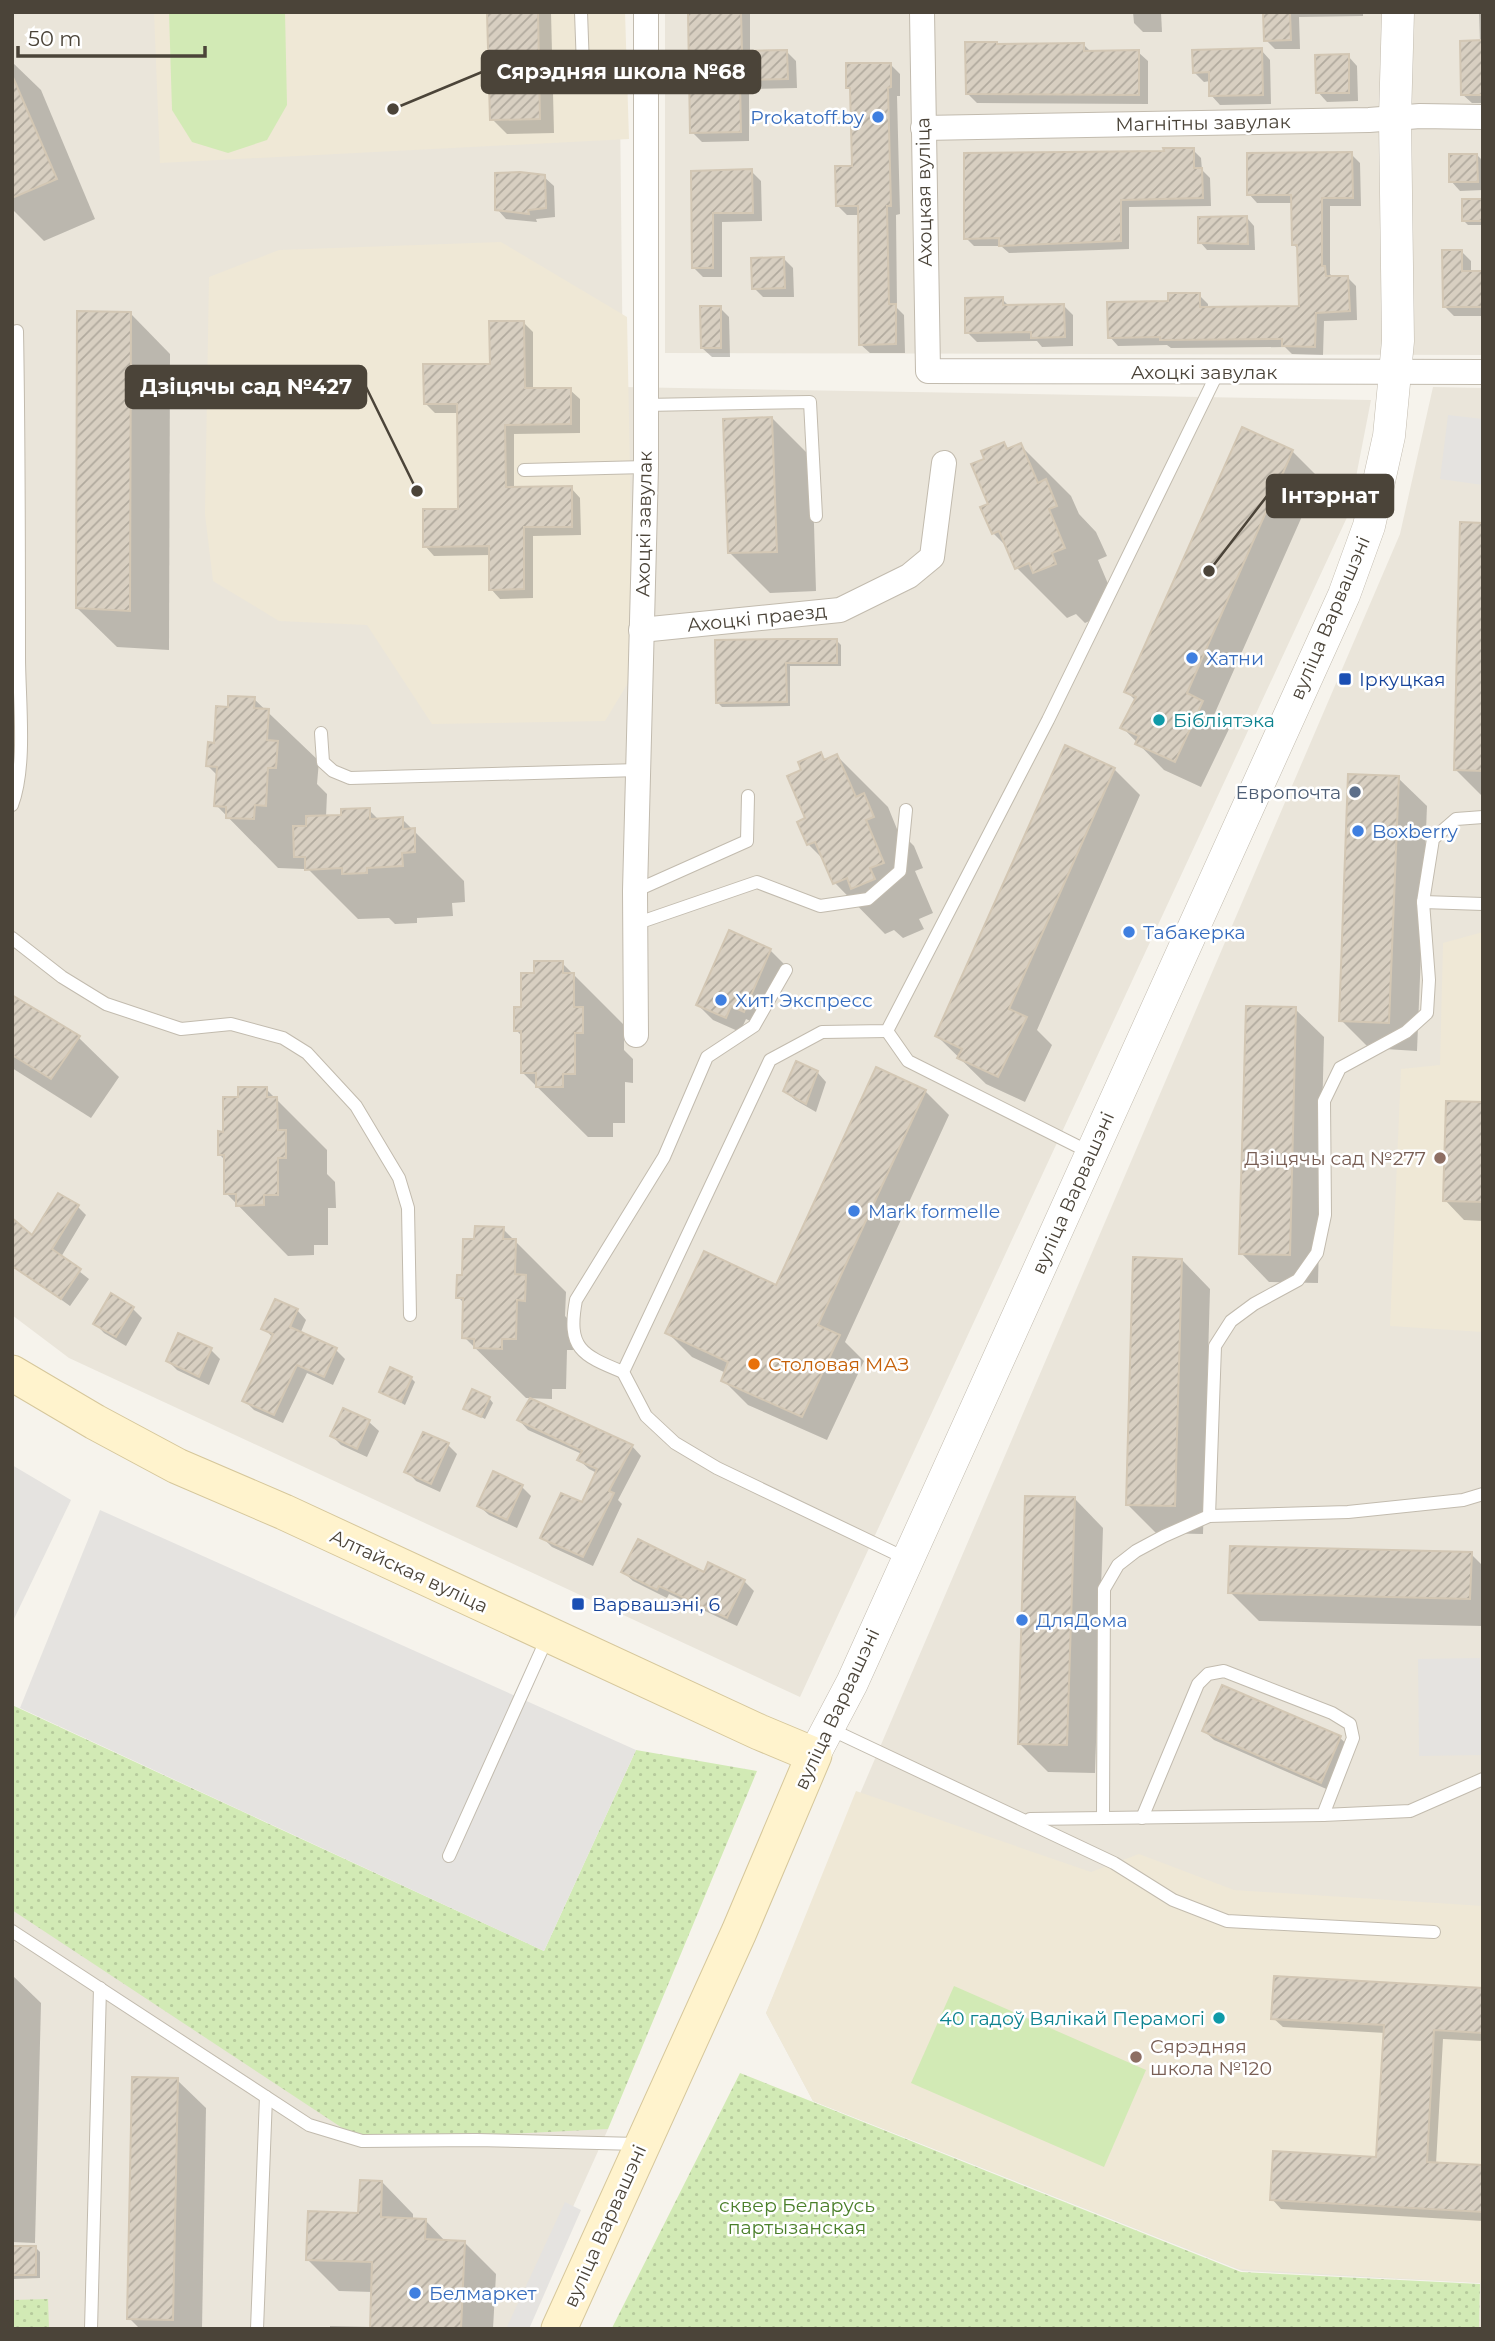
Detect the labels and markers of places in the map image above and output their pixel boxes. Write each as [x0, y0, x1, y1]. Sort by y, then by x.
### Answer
callout: Сярэдняя школа №68 [482, 51, 760, 93]
place label: Prokatoff.by [750, 106, 865, 129]
marker: Prokatoff.by [870, 109, 886, 125]
callout: Дзіцячы сад №427 [126, 366, 366, 408]
callout: Інтэрнат [1267, 475, 1393, 517]
place label: Хатни [1206, 647, 1264, 670]
marker: Хатни [1184, 650, 1200, 666]
place label: Іркуцкая [1359, 668, 1446, 691]
marker: Іркуцкая [1337, 671, 1353, 687]
place label: Бібліятэка [1173, 709, 1275, 732]
marker: Бібліятэка [1151, 712, 1167, 728]
place label: Европочта [1235, 781, 1341, 804]
marker: Европочта [1347, 784, 1363, 800]
place label: Boxberry [1372, 820, 1458, 843]
marker: Boxberry [1350, 823, 1366, 839]
place label: Табакерка [1143, 921, 1246, 944]
marker: Табакерка [1121, 924, 1137, 940]
place label: Хит! Экспресс [735, 989, 873, 1012]
marker: Хит! Экспресс [713, 992, 729, 1008]
place label: Дзіцячы сад №277 [1244, 1147, 1426, 1170]
marker: Дзіцячы сад №277 [1432, 1150, 1448, 1166]
place label: Mark formelle [868, 1200, 1000, 1223]
marker: Mark formelle [846, 1203, 862, 1219]
place label: Столовая МАЗ [768, 1353, 909, 1376]
marker: Столовая МАЗ [746, 1356, 762, 1372]
place label: Варвашэні, 6 [592, 1593, 720, 1616]
marker: Варвашэні, 6 [570, 1596, 586, 1612]
place label: ДляДома [1036, 1609, 1128, 1632]
marker: ДляДома [1014, 1612, 1030, 1628]
place label: 40 гадоў Вялікай Перамогі [939, 2007, 1205, 2030]
marker: 40 гадоў Вялікай Перамогі [1211, 2010, 1227, 2026]
place label: Сярэдняя школа №120 [1150, 2035, 1272, 2080]
marker: Сярэдняя школа №120 [1128, 2049, 1144, 2065]
place label: Белмаркет [429, 2282, 536, 2305]
marker: Белмаркет [407, 2285, 423, 2301]

